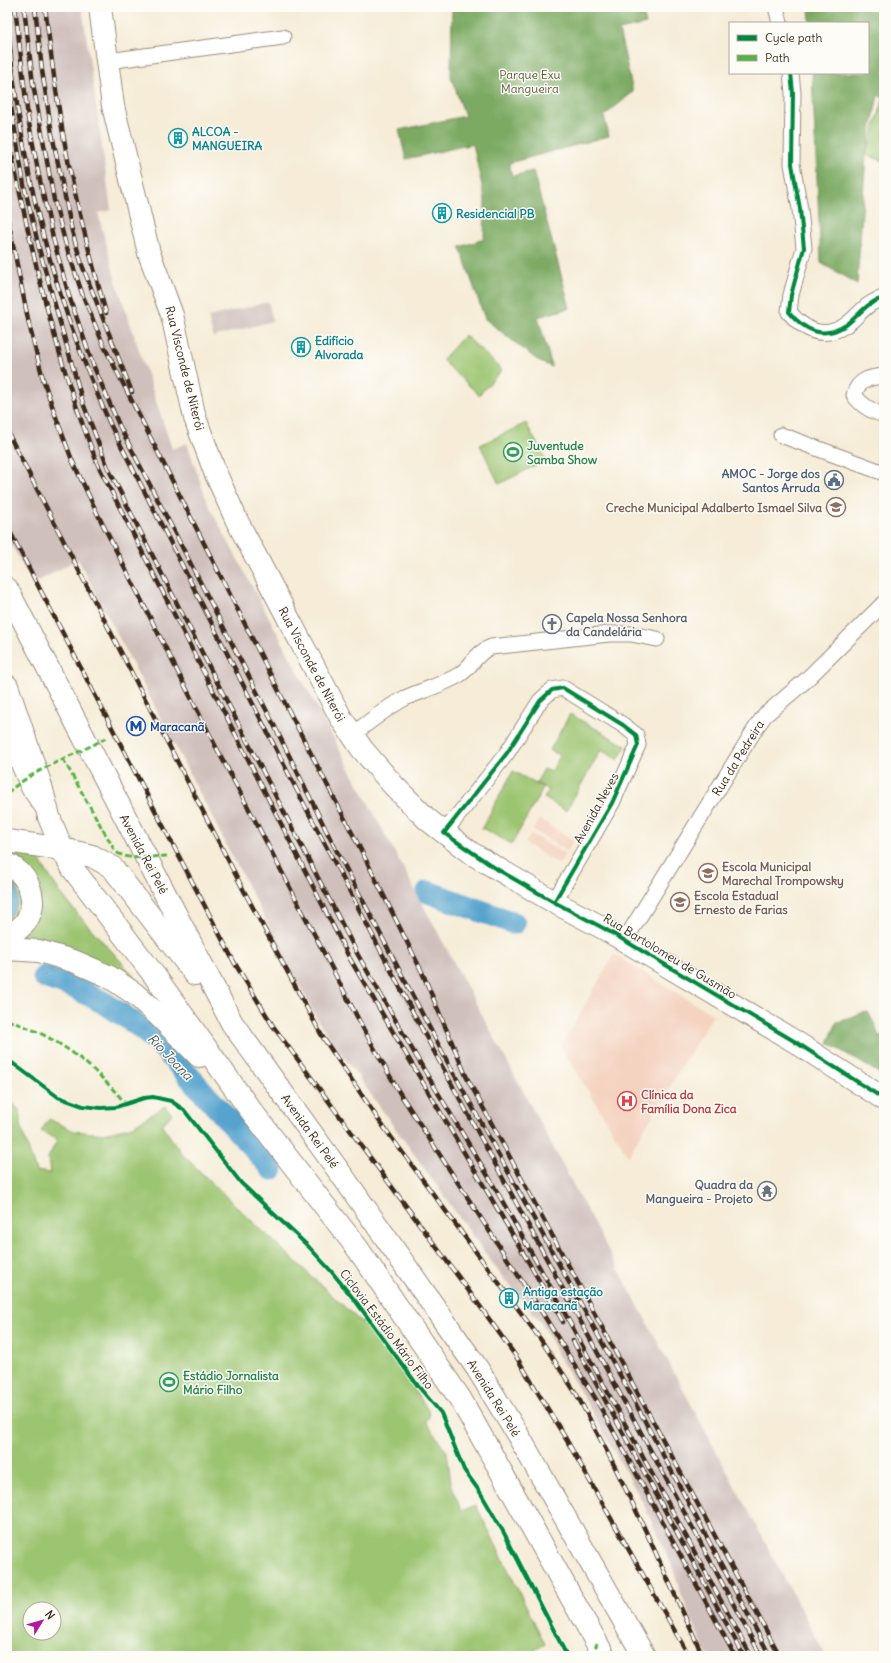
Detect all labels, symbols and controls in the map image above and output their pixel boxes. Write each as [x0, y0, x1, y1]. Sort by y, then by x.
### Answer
legend [729, 22, 869, 74]
text: Cycle path [765, 30, 822, 45]
text: Path [765, 50, 790, 65]
park label: Parque Exu Mangueira [499, 67, 561, 96]
place label: ALCOA - MANGUEIRA [192, 124, 263, 153]
building icon: ALCOA - MANGUEIRA [167, 127, 189, 149]
building icon: Residencial PB [431, 202, 453, 224]
place label: Residencial PB [456, 206, 535, 221]
street label: Rua Visconde de Niterói [162, 304, 208, 432]
place label: Edifício Alvorada [315, 333, 364, 362]
building icon: Edifício Alvorada [290, 336, 312, 358]
place label: Juventude Samba Show [527, 438, 598, 467]
sports icon: Juventude Samba Show [502, 441, 524, 463]
place label: AMOC - Jorge dos Santos Arruda [722, 466, 821, 495]
public building icon: AMOC - Jorge dos Santos Arruda [823, 469, 845, 491]
school or university icon: Creche Municipal Adalberto Ismael Silva [825, 496, 847, 518]
place label: Creche Municipal Adalberto Ismael Silva [606, 500, 822, 516]
street label: Rua Visconde de Niterói [275, 604, 349, 724]
place label: Capela Nossa Senhora da Candelária [566, 610, 687, 639]
church icon: Capela Nossa Senhora da Candelária [541, 613, 563, 635]
metro station icon: Maracanã [125, 715, 147, 737]
street label: Rua da Pedreira [709, 717, 767, 799]
place label: Maracanã [150, 719, 205, 734]
street label: Avenida Neves [570, 770, 622, 846]
street label: Avenida Rei Pelé [117, 812, 171, 896]
place label: Escola Municipal Marechal Trompowsky [722, 859, 844, 889]
school or university icon: Escola Municipal Marechal Trompowsky [697, 862, 719, 884]
place label: Escola Estadual Ernesto de Farias [694, 888, 788, 917]
school or university icon: Escola Estadual Ernesto de Farias [669, 891, 691, 913]
street label: Rua Bartolomeu de Gusmão [601, 910, 739, 1002]
water label: Rio Joana [144, 1030, 197, 1084]
place label: Clínica da Família Dona Zica [641, 1087, 737, 1116]
hospital icon: Clínica da Família Dona Zica [616, 1090, 638, 1112]
street label: Avenida Rei Pelé [278, 1091, 342, 1171]
place label: Quadra da Mangueira - Projeto [646, 1177, 753, 1207]
temple icon: Quadra da Mangueira - Projeto [756, 1180, 778, 1202]
street label: Ciclovia Estádio Mário Filho [337, 1266, 437, 1392]
place label: Antiga estação Maracanã [523, 1284, 603, 1313]
building icon: Antiga estação Maracanã [498, 1287, 520, 1309]
street label: Avenida Rei Pelé [464, 1357, 524, 1439]
place label: Estádio Jornalista Mário Filho [183, 1368, 279, 1397]
sports icon: Estádio Jornalista Mário Filho [158, 1371, 180, 1393]
north arrow [22, 1601, 62, 1641]
text: N [42, 1608, 58, 1622]

